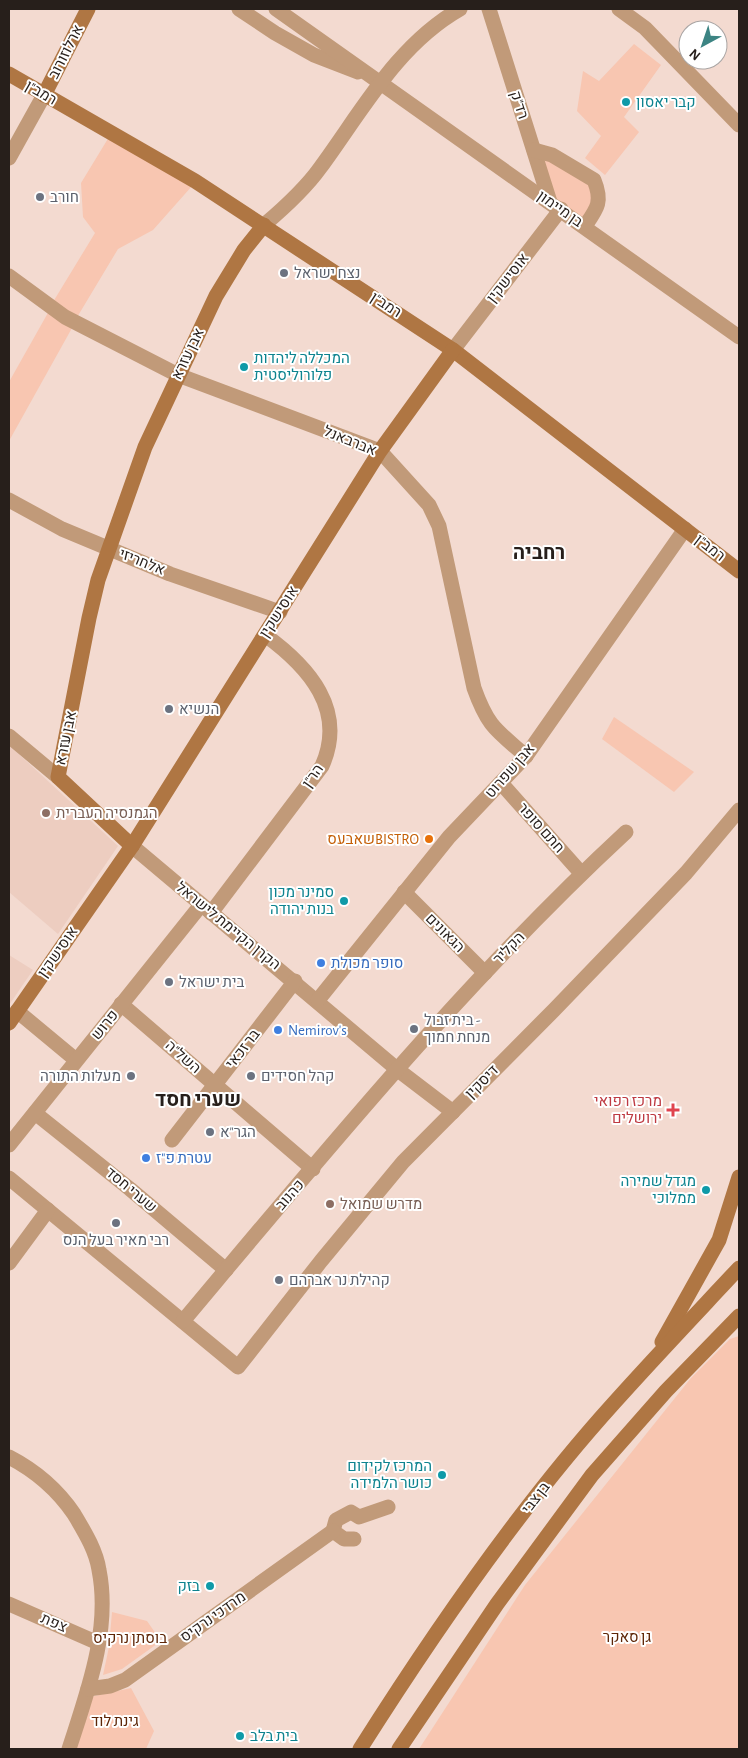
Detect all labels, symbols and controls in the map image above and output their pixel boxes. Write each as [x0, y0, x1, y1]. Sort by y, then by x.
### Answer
north arrow [678, 20, 728, 70]
street label: ארלוזורוב [46, 23, 86, 81]
text: N [687, 46, 704, 63]
street label: רמב"ן [23, 78, 59, 108]
street label: רד"ק [507, 89, 531, 121]
place label: קבר יאסון [636, 95, 696, 110]
marker: קבר יאסון [620, 96, 632, 108]
street label: בן מיימון [535, 188, 585, 230]
place label: חורב [50, 190, 79, 205]
marker: חורב [34, 191, 46, 203]
street label: אוסישקין [484, 250, 532, 306]
place label: נצח ישראל [294, 266, 360, 281]
marker: נצח ישראל [278, 267, 290, 279]
street label: רמב"ן [368, 290, 404, 320]
street label: אבן עזרא [169, 326, 207, 382]
place label: המכללה ליהדות פלורוליסטית [254, 351, 350, 383]
marker: המכללה ליהדות פלורוליסטית [238, 361, 250, 373]
street label: אברבאנל [321, 424, 379, 458]
street label: רמב"ן [692, 532, 728, 564]
district label: רחביה [513, 543, 565, 563]
street label: אלחריזי [117, 546, 167, 578]
street label: אוסישקין [257, 584, 301, 640]
place label: הנשיא [179, 702, 219, 717]
marker: הנשיא [163, 703, 175, 715]
street label: אבן עזרא [53, 709, 79, 767]
street label: אבן שפרוט [482, 741, 538, 801]
street label: הר"ן [300, 762, 326, 790]
street label: חתם סופר [515, 800, 567, 856]
place label: הגמנסיה העברית [56, 806, 158, 821]
marker: הגמנסיה העברית [40, 807, 52, 819]
place label: שאבעסBISTRO [327, 832, 419, 847]
marker: שאבעסBISTRO [423, 833, 435, 845]
street label: הקרן הקיימת לישראל [173, 879, 283, 973]
place label: סמינר מכון בנות יהודה [269, 885, 334, 917]
marker: סמינר מכון בנות יהודה [338, 895, 350, 907]
street label: הגאונים [423, 911, 467, 955]
street label: אוסישקין [35, 924, 81, 980]
street label: הקליר [490, 929, 528, 967]
place label: סופר מכולת [331, 956, 403, 971]
marker: סופר מכולת [315, 957, 327, 969]
place label: בית ישראל [179, 975, 244, 990]
marker: בית ישראל [163, 976, 175, 988]
street label: פרוש [89, 1007, 121, 1043]
place label: בית זבול - מנחת חמוך [424, 1013, 490, 1045]
place label: Nemirov's [288, 1023, 347, 1038]
marker: בית זבול - מנחת חמוך [408, 1023, 420, 1035]
marker: Nemirov's [272, 1024, 284, 1036]
street label: בר זכאי [223, 1026, 263, 1071]
street label: השל"ה [162, 1038, 204, 1076]
street label: דיסקין [463, 1062, 502, 1101]
place label: מעלות התורה [40, 1069, 121, 1084]
place label: קהל חסידים [261, 1069, 334, 1084]
marker: מעלות התורה [125, 1070, 137, 1082]
marker: קהל חסידים [245, 1070, 257, 1082]
district label: שערי חסד [155, 1090, 241, 1110]
place label: מרכז רפואי ירושלים [594, 1094, 662, 1126]
marker: מרכז רפואי ירושלים [666, 1103, 680, 1117]
place label: הגר"א [220, 1125, 256, 1140]
marker: הגר"א [204, 1126, 216, 1138]
place label: עטרת פ"ז [156, 1151, 212, 1166]
marker: עטרת פ"ז [140, 1152, 152, 1164]
street label: שערי חסד [103, 1165, 159, 1215]
place label: מגדל שמירה ממלוכי [621, 1174, 696, 1206]
street label: כהנוב [273, 1177, 307, 1213]
marker: מגדל שמירה ממלוכי [700, 1184, 712, 1196]
place label: מדרש שמואל [340, 1197, 422, 1212]
marker: מדרש שמואל [324, 1198, 336, 1210]
marker: רבי מאיר בעל הנס [110, 1217, 122, 1229]
place label: רבי מאיר בעל הנס [63, 1233, 169, 1248]
place label: קהילת נר אברהם [289, 1273, 390, 1288]
marker: קהילת נר אברהם [273, 1274, 285, 1286]
place label: המרכז לקידום כושר הלמידה [347, 1459, 432, 1491]
marker: המרכז לקידום כושר הלמידה [436, 1469, 448, 1481]
street label: בן צבי [519, 1479, 553, 1517]
place label: בזק [177, 1579, 200, 1594]
marker: בזק [204, 1580, 216, 1592]
street label: מרדכי נרקיס [178, 1589, 248, 1645]
street label: צפת [39, 1611, 69, 1635]
park label: גן סאקר [603, 1630, 651, 1645]
park label: בוסתן נרקיס [93, 1631, 167, 1646]
park label: גינת לוד [91, 1714, 139, 1729]
place label: בית בלב [250, 1729, 298, 1744]
marker: בית בלב [234, 1730, 246, 1742]

